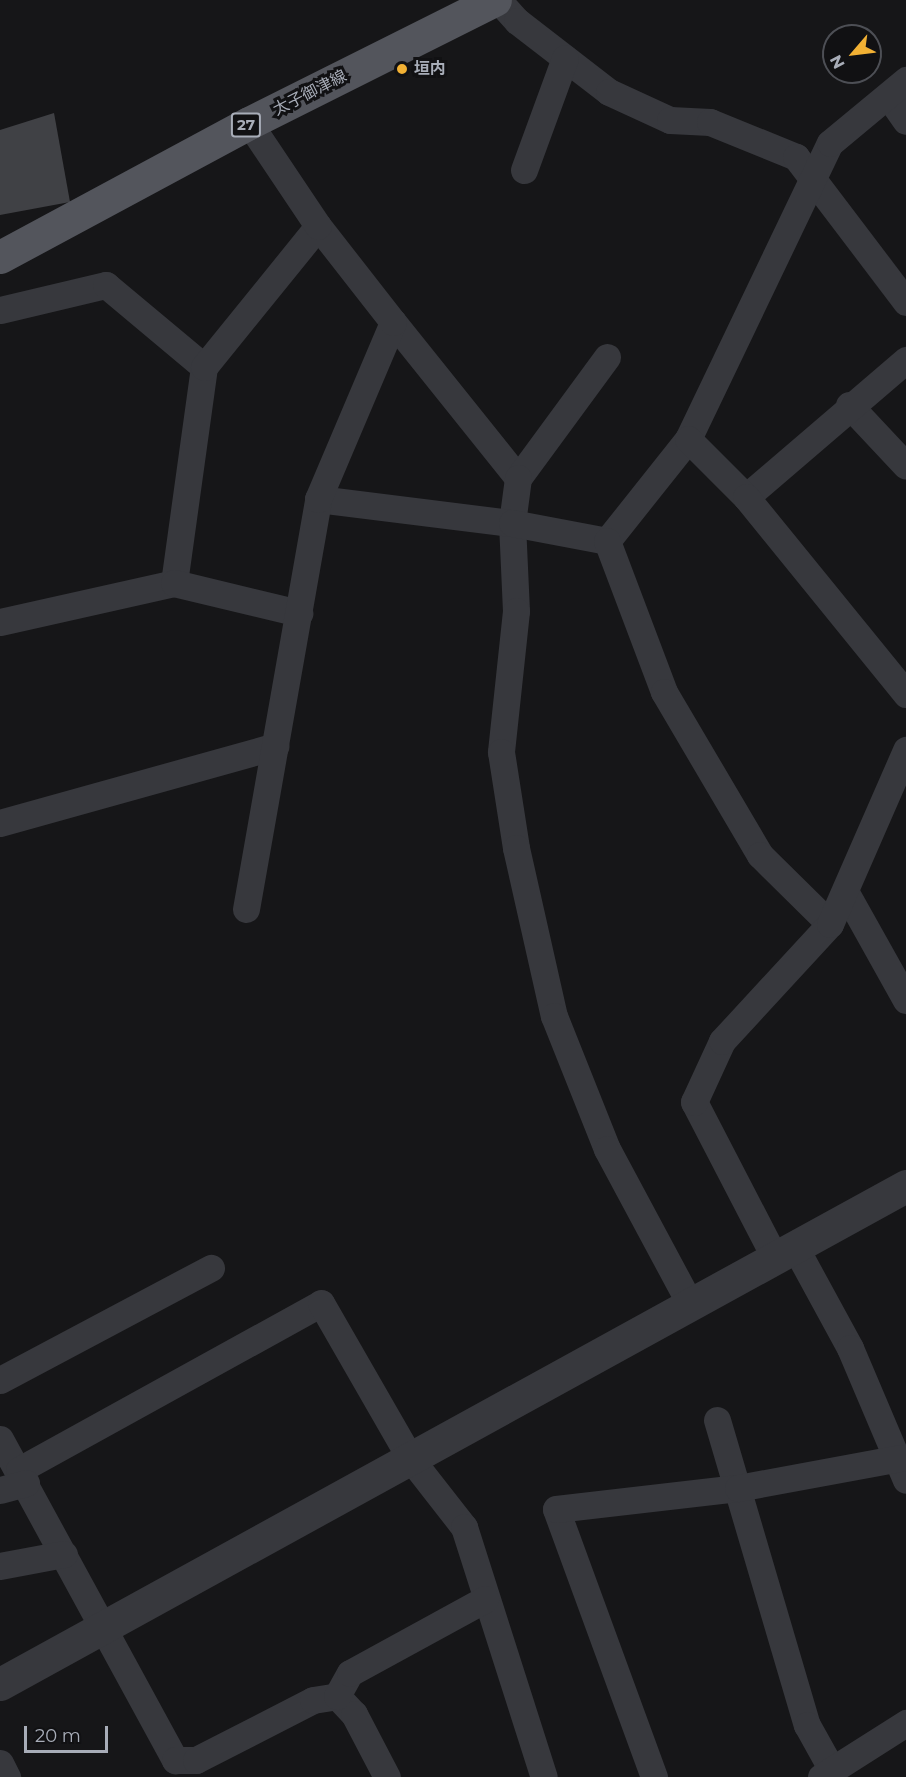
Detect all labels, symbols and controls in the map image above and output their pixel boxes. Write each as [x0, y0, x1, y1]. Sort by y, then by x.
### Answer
north arrow [822, 24, 882, 84]
text: N [826, 52, 849, 72]
place label: 垣内 [414, 59, 446, 79]
marker: 垣内 [395, 62, 409, 76]
street label: 太子御津線 [270, 66, 350, 120]
road number: 27 [230, 113, 262, 137]
scale bar [27, 1714, 111, 1752]
text: 20 m [35, 1725, 81, 1747]

